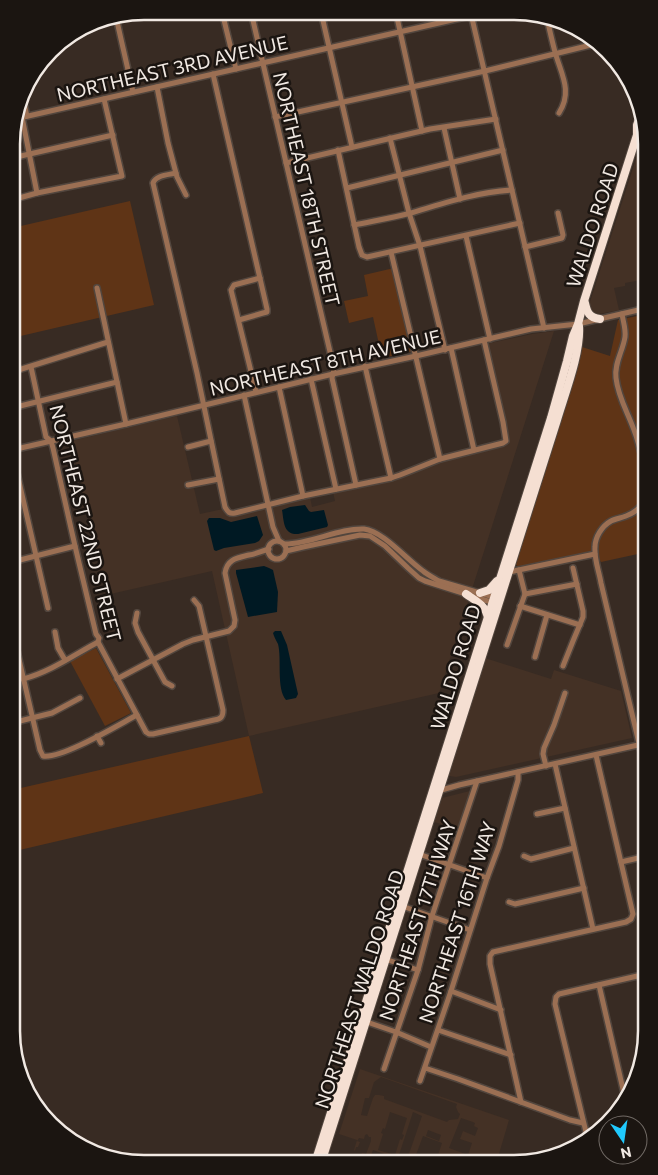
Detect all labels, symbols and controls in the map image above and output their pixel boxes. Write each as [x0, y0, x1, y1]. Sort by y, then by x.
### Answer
street label: NORTHEAST 3RD AVENUE [54, 30, 290, 106]
street label: NORTHEAST 18TH STREET [269, 70, 345, 308]
street label: WALDO ROAD [561, 160, 623, 290]
street label: NORTHEAST 8TH AVENUE [207, 324, 443, 400]
street label: NORTHEAST 22ND STREET [45, 402, 127, 644]
street label: WALDO ROAD [425, 602, 485, 732]
street label: NORTHEAST 17TH WAY [374, 817, 460, 1023]
street label: NORTHEAST 16TH WAY [414, 818, 500, 1026]
street label: NORTHEAST WALDO ROAD [310, 867, 408, 1111]
north arrow [598, 1115, 648, 1165]
text: N [619, 1144, 633, 1163]

